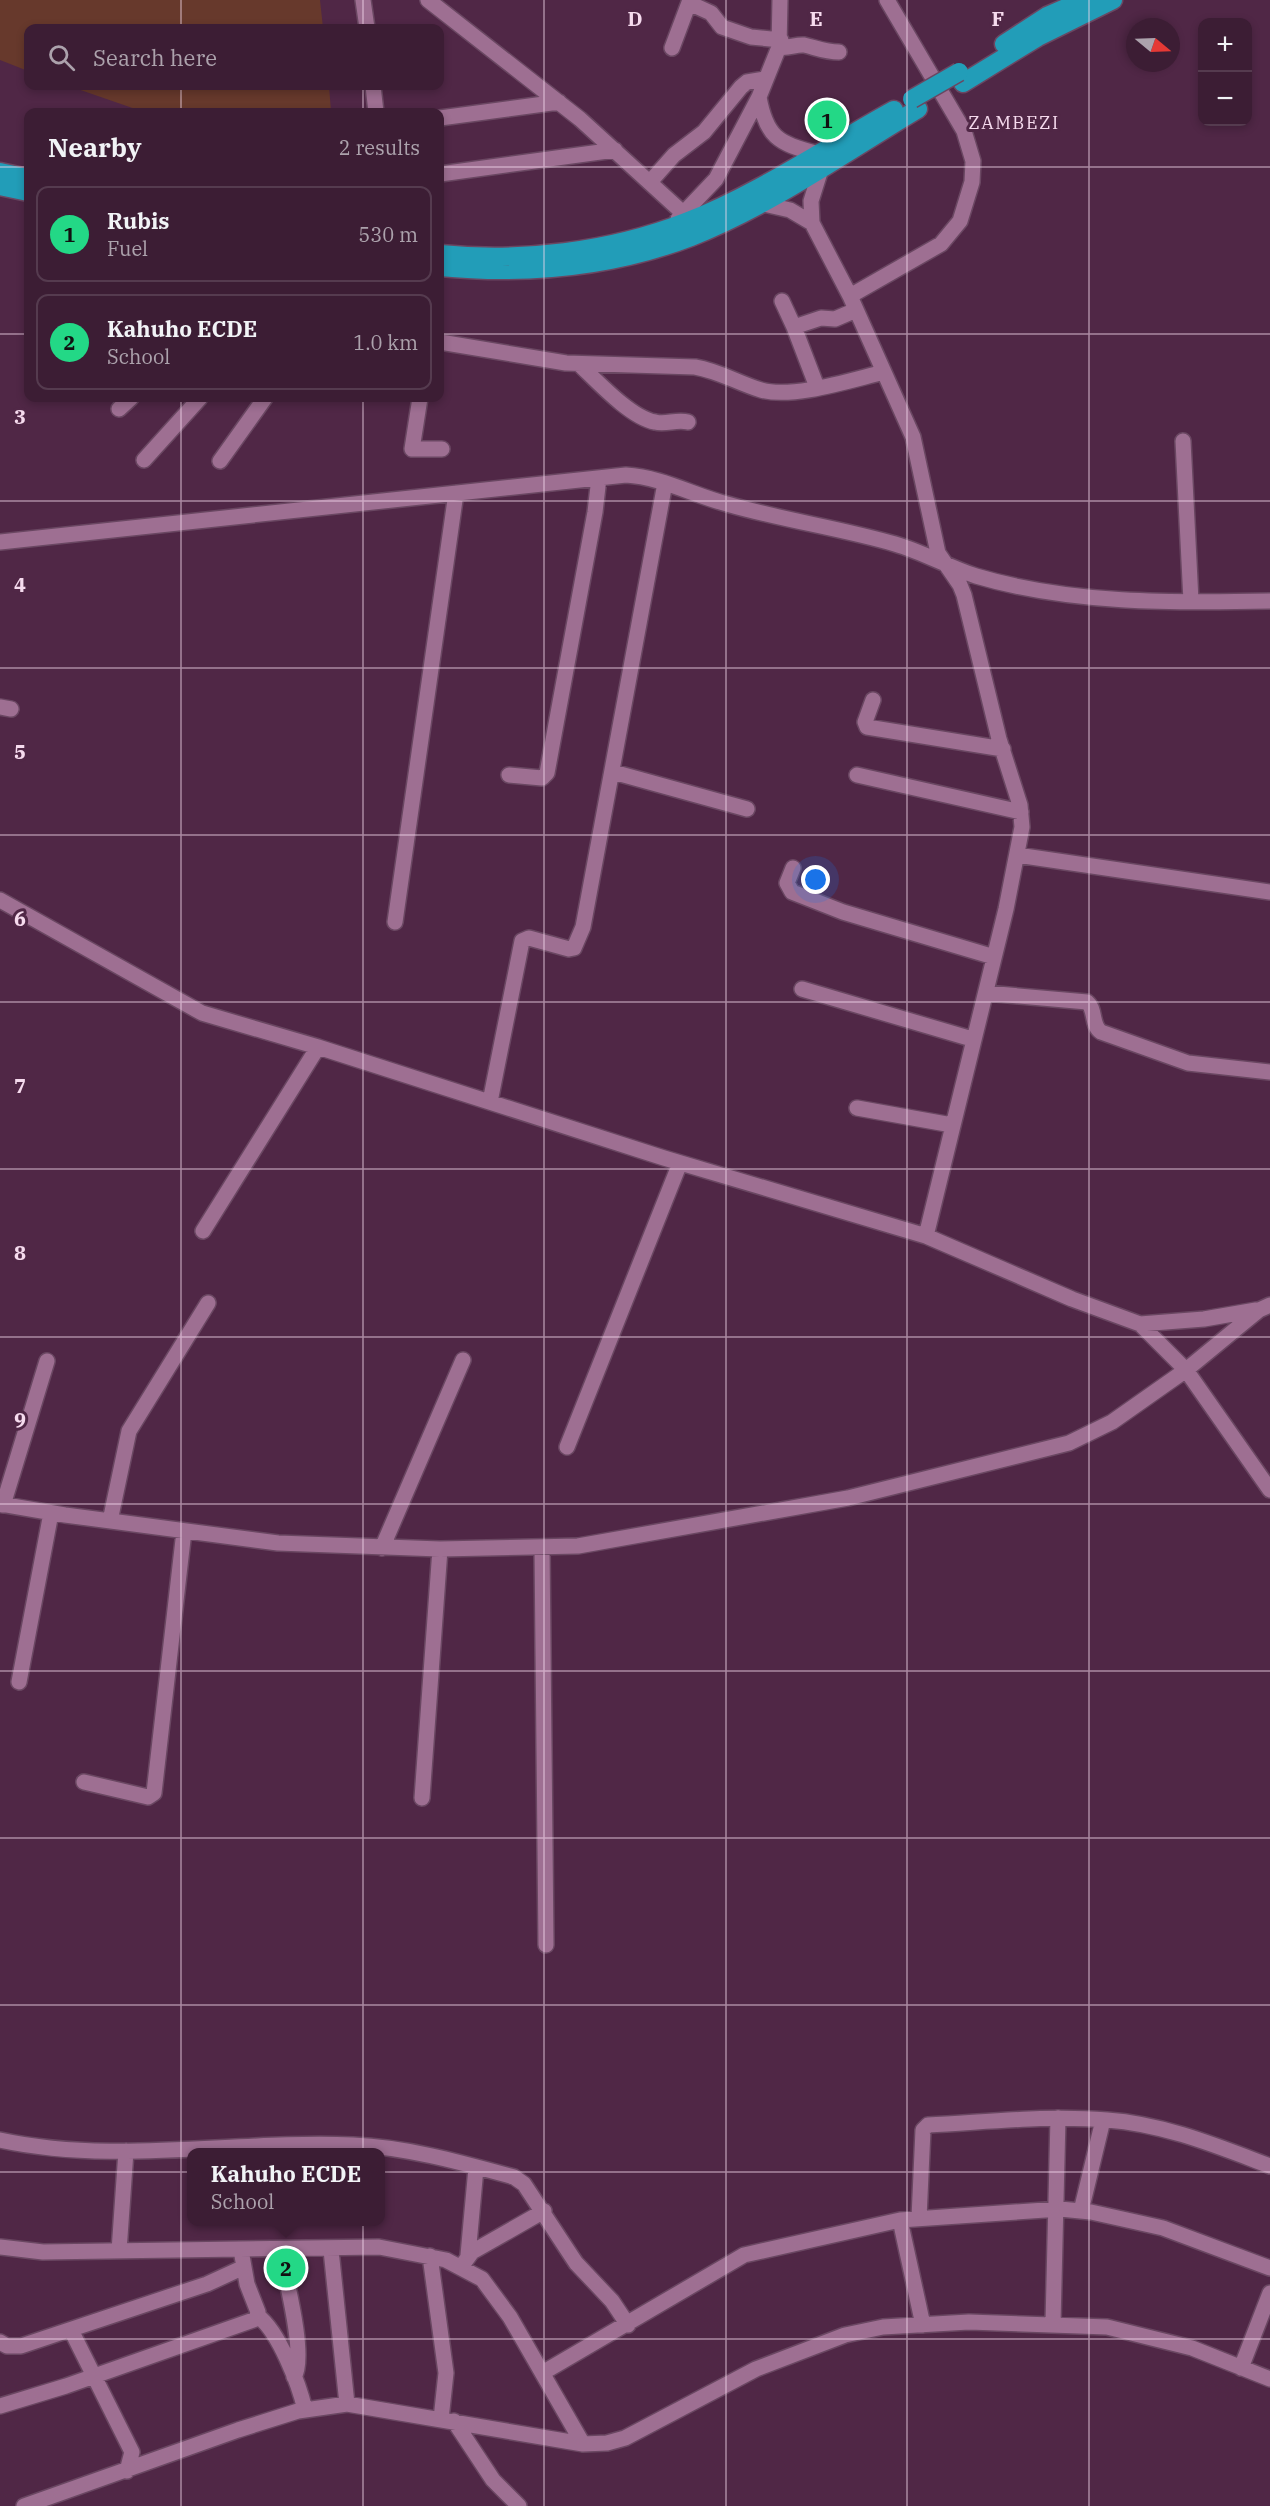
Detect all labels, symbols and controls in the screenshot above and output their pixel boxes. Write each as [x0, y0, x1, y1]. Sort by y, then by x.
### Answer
text: D [627, 5, 643, 32]
text: E [809, 5, 823, 32]
text: F [992, 5, 1004, 32]
north arrow [1126, 18, 1180, 72]
map controls [1198, 18, 1252, 126]
button: + [1198, 18, 1252, 72]
search box [24, 24, 444, 90]
icon: search [45, 41, 78, 74]
text: Search here [93, 43, 217, 72]
button: − [1198, 72, 1252, 126]
pin: 1 [808, 98, 846, 142]
district label: ZAMBEZI [968, 111, 1060, 134]
text: Nearby [48, 130, 142, 164]
text: 2 results [339, 134, 420, 161]
text: Rubis [107, 206, 170, 235]
text: 1 [64, 221, 76, 248]
text: 530 m [358, 221, 418, 248]
text: Fuel [107, 235, 148, 262]
text: Kahuho ECDE [107, 314, 257, 343]
text: 2 [64, 329, 76, 356]
text: 1.0 km [353, 329, 418, 356]
text: School [107, 343, 170, 370]
text: 3 [14, 403, 26, 430]
text: 4 [14, 571, 26, 598]
text: 5 [14, 738, 26, 765]
your location [801, 865, 830, 894]
text: 6 [14, 905, 26, 932]
text: 7 [14, 1072, 26, 1099]
text: 8 [14, 1239, 26, 1266]
text: 9 [14, 1406, 26, 1433]
popup [187, 2148, 385, 2226]
text: Kahuho ECDE [211, 2159, 361, 2188]
text: School [211, 2188, 274, 2215]
pin: 2 [266, 2246, 306, 2290]

